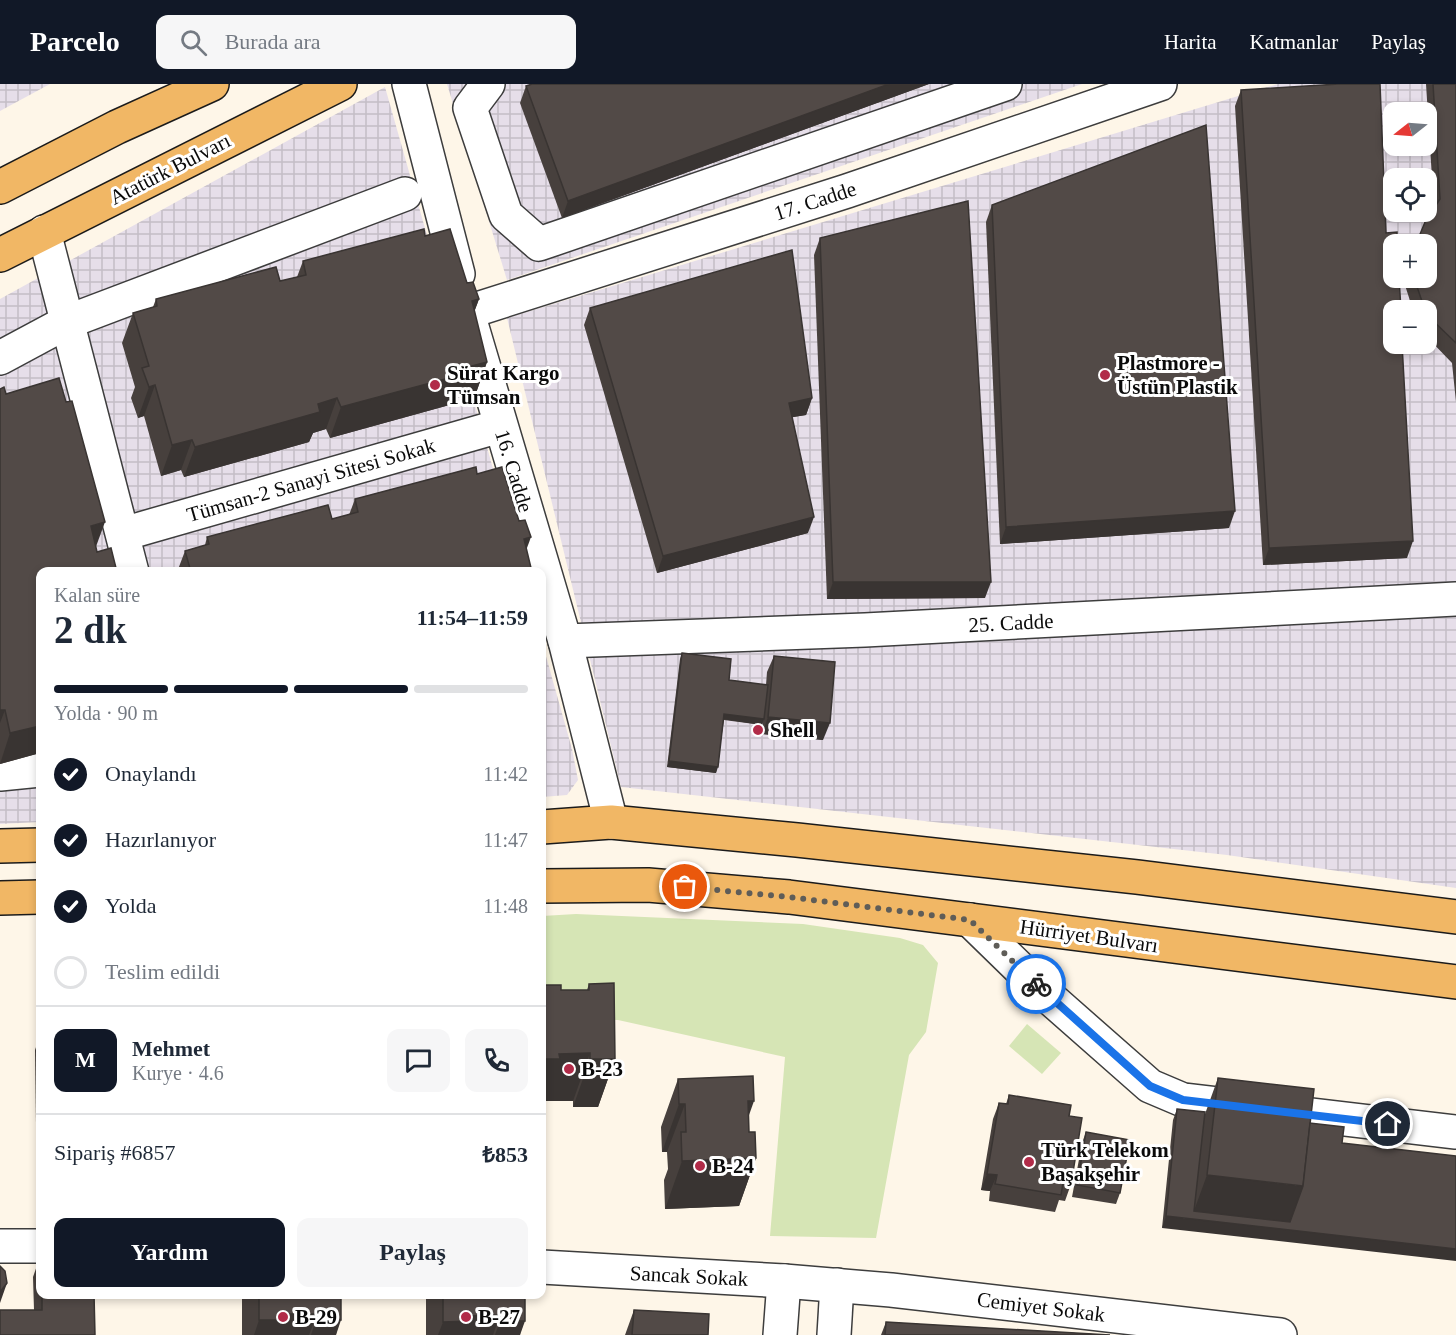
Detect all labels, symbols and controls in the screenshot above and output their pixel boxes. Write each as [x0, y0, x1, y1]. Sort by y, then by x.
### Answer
search box [156, 15, 576, 69]
text: Parcelo [30, 26, 120, 57]
icon: search [177, 26, 210, 59]
text: Burada ara [225, 29, 321, 54]
text: Harita [1164, 30, 1217, 54]
text: Katmanlar [1250, 30, 1338, 54]
text: Paylaş [1371, 30, 1426, 54]
north arrow [1383, 102, 1437, 156]
map controls [1383, 102, 1437, 354]
street label: Atatürk Bulvarı [106, 128, 235, 210]
button: locate [1383, 168, 1437, 222]
street label: 17. Cadde [771, 176, 859, 226]
button: + [1383, 234, 1437, 288]
button: − [1383, 300, 1437, 354]
place label: Plastmore - Üstün Plastik [1117, 351, 1238, 399]
place label: Sürat Kargo Tümsan [447, 361, 560, 409]
marker: Plastmore - Üstün Plastik [1098, 368, 1112, 382]
marker: Sürat Kargo Tümsan [428, 378, 442, 392]
street label: 16. Cadde [490, 427, 538, 515]
street label: Tümsan-2 Sanayi Sitesi Sokak [184, 433, 438, 527]
text: Kalan süre [54, 584, 140, 606]
text: 11:54–11:59 [417, 605, 528, 630]
text: 2 dk [54, 608, 127, 651]
street label: 25. Cadde [968, 609, 1054, 637]
text: Yolda · 90 m [54, 702, 158, 724]
place label: Shell [770, 718, 815, 742]
marker: Shell [751, 723, 765, 737]
icon: check [54, 758, 87, 791]
text: Onaylandı [105, 761, 197, 786]
text: 11:42 [483, 763, 528, 785]
icon: check [54, 824, 87, 857]
text: Hazırlanıyor [105, 827, 216, 852]
text: 11:47 [483, 829, 528, 851]
pin [659, 861, 710, 912]
icon: bag [668, 870, 701, 903]
icon: check [54, 890, 87, 923]
text: Yolda [105, 893, 157, 918]
text: 11:48 [483, 895, 528, 917]
street label: Hürriyet Bulvarı [1018, 914, 1160, 958]
courier [1006, 954, 1066, 1014]
text: Teslim edildi [105, 959, 220, 984]
icon: bike [1020, 968, 1053, 1001]
button: chat [387, 1029, 450, 1092]
button: phone [465, 1029, 528, 1092]
text: Mehmet [132, 1036, 210, 1061]
text: M [75, 1047, 96, 1072]
place label: B-23 [581, 1057, 623, 1081]
text: Kurye · 4.6 [132, 1062, 224, 1084]
marker: B-23 [562, 1062, 576, 1076]
pin [1362, 1098, 1413, 1149]
icon: home [1371, 1107, 1404, 1140]
place label: Türk Telekom Başakşehir [1041, 1138, 1169, 1186]
text: Sipariş #6857 [54, 1140, 176, 1165]
text: ₺853 [482, 1142, 528, 1167]
place label: B-24 [712, 1154, 755, 1178]
marker: Türk Telekom Başakşehir [1022, 1155, 1036, 1169]
marker: B-24 [693, 1159, 707, 1173]
button: Yardım [54, 1218, 285, 1287]
button: Paylaş [297, 1218, 528, 1287]
street label: Sancak Sokak [629, 1261, 749, 1291]
street label: Cemiyet Sokak [976, 1287, 1107, 1327]
place label: B-29 [295, 1305, 337, 1329]
place label: B-27 [478, 1305, 520, 1329]
marker: B-29 [276, 1310, 290, 1324]
marker: B-27 [459, 1310, 473, 1324]

